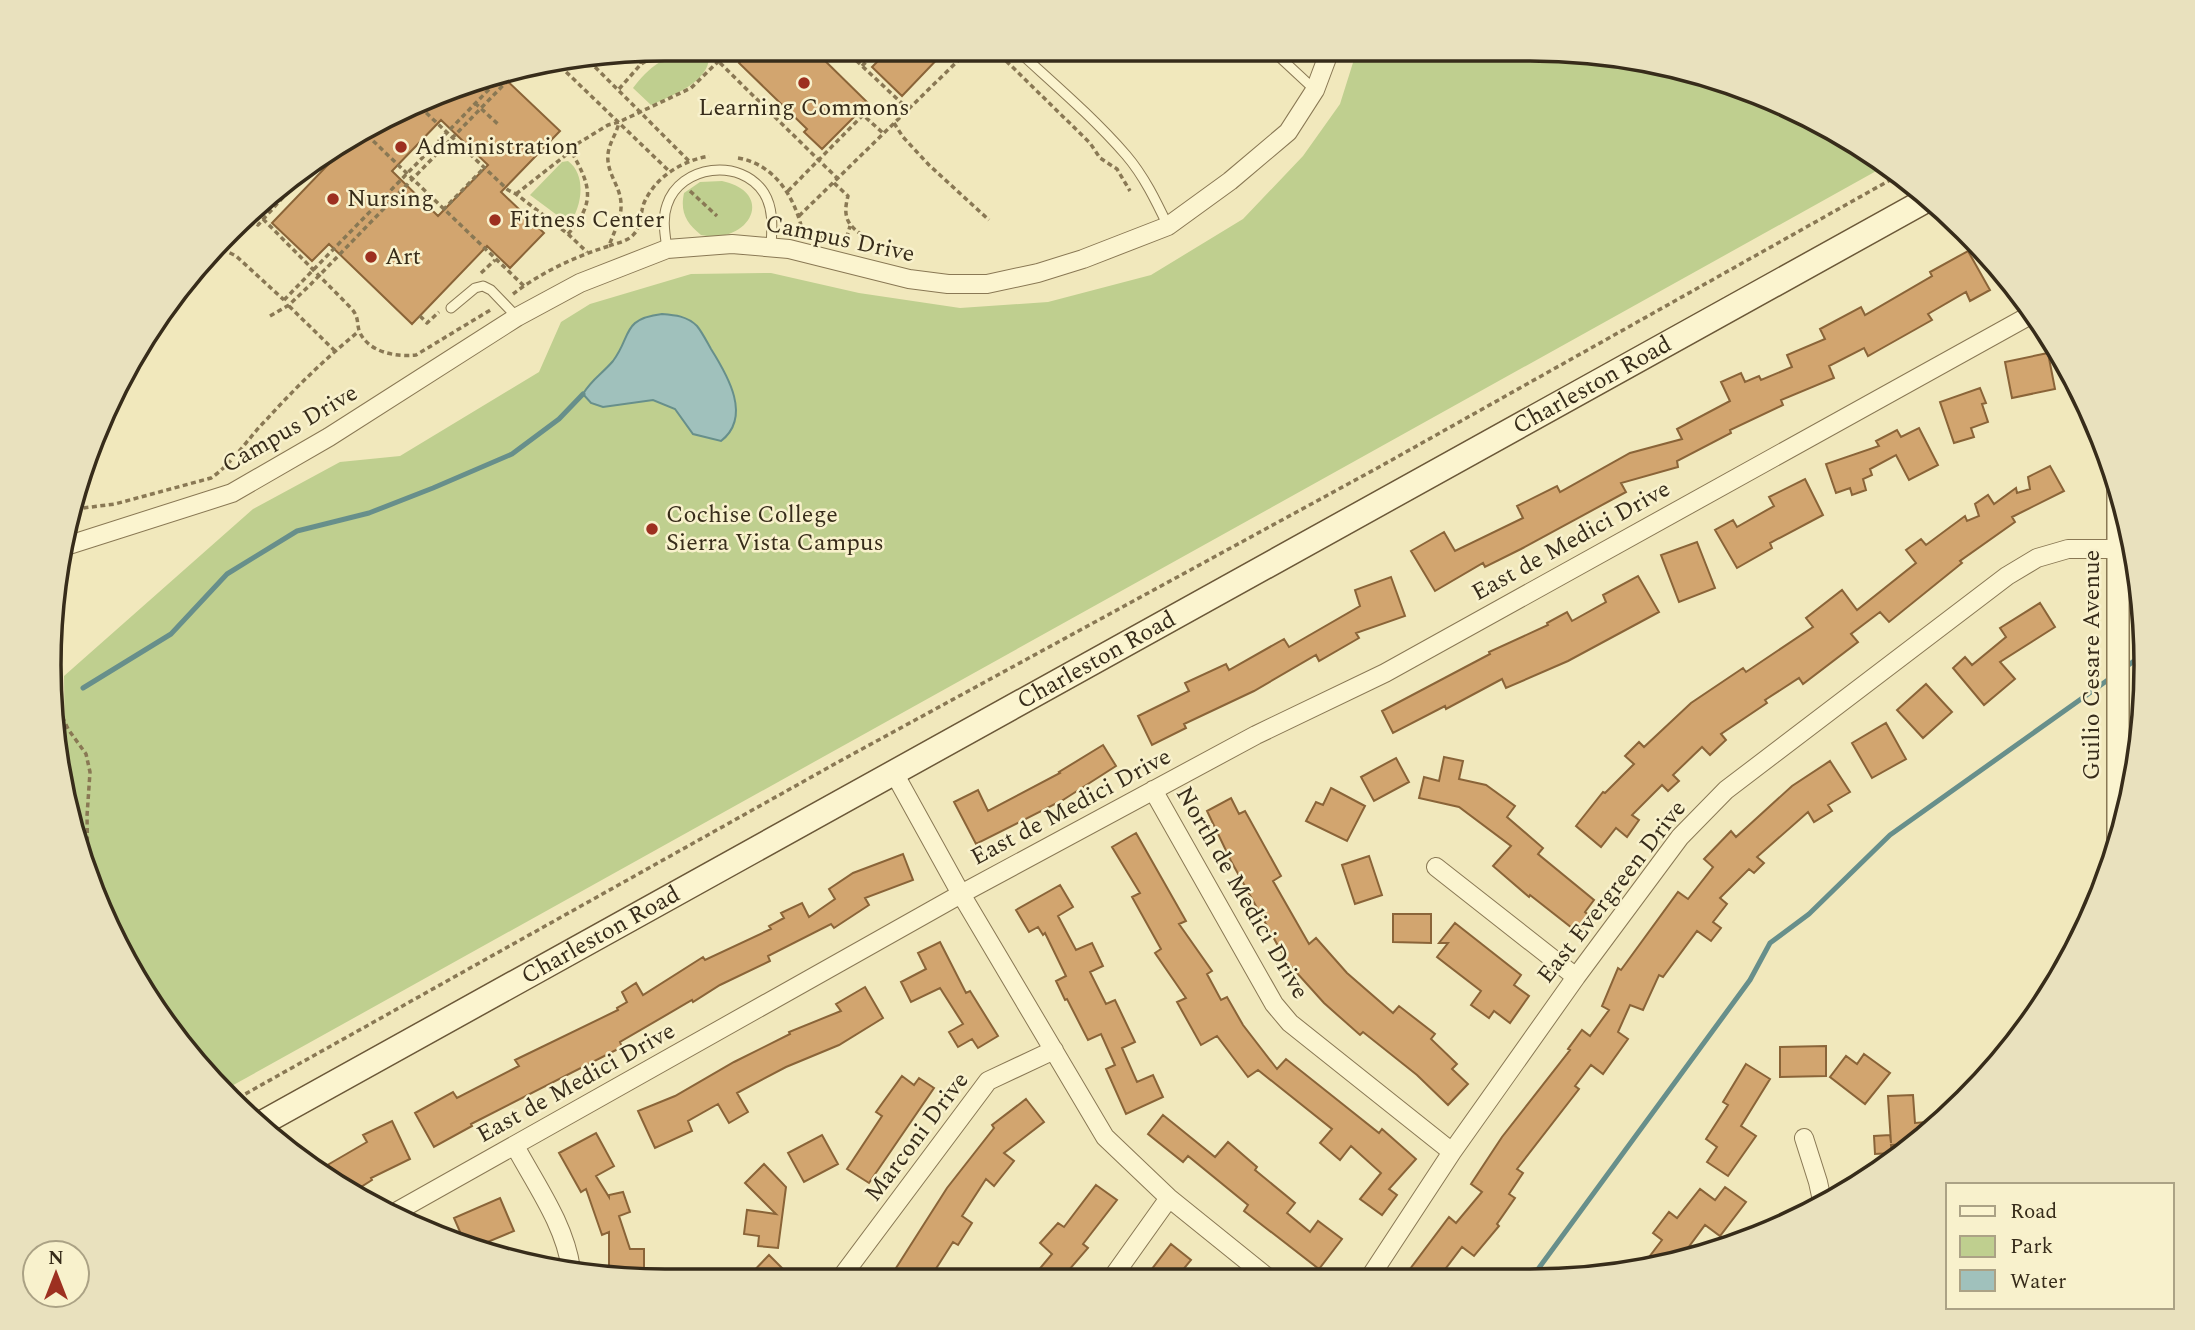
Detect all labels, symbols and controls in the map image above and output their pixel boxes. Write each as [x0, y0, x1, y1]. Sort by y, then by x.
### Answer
marker: Learning Commons [796, 75, 812, 91]
place label: Learning Commons [698, 90, 910, 126]
place label: Administration [415, 129, 579, 165]
marker: Administration [393, 139, 409, 155]
place label: Nursing [347, 181, 434, 217]
marker: Nursing [325, 191, 341, 207]
place label: Fitness Center [509, 202, 664, 238]
street label: Campus Drive [762, 206, 918, 272]
marker: Fitness Center [487, 212, 503, 228]
place label: Art [385, 239, 421, 275]
marker: Art [363, 249, 379, 265]
street label: Charleston Road [1506, 327, 1678, 444]
street label: Campus Drive [215, 375, 365, 483]
street label: East de Medici Drive [1465, 471, 1677, 611]
place label: Cochise College Sierra Vista Campus [666, 497, 884, 561]
marker: Cochise College Sierra Vista Campus [644, 521, 660, 537]
street label: Guilio Cesare Avenue [2074, 550, 2110, 780]
street label: Charleston Road [1010, 602, 1183, 719]
street label: East de Medici Drive [964, 739, 1178, 875]
street label: North de Medici Drive [1166, 780, 1318, 1006]
street label: East Evergreen Drive [1529, 792, 1695, 992]
street label: Charleston Road [515, 877, 687, 994]
street label: East de Medici Drive [470, 1013, 682, 1153]
street label: Marconi Drive [856, 1064, 978, 1210]
legend [1946, 1183, 2174, 1309]
text: Road [2010, 1196, 2057, 1228]
text: Park [2010, 1231, 2054, 1263]
north arrow [21, 1239, 91, 1309]
text: N [48, 1244, 64, 1273]
text: Water [2010, 1266, 2066, 1298]

